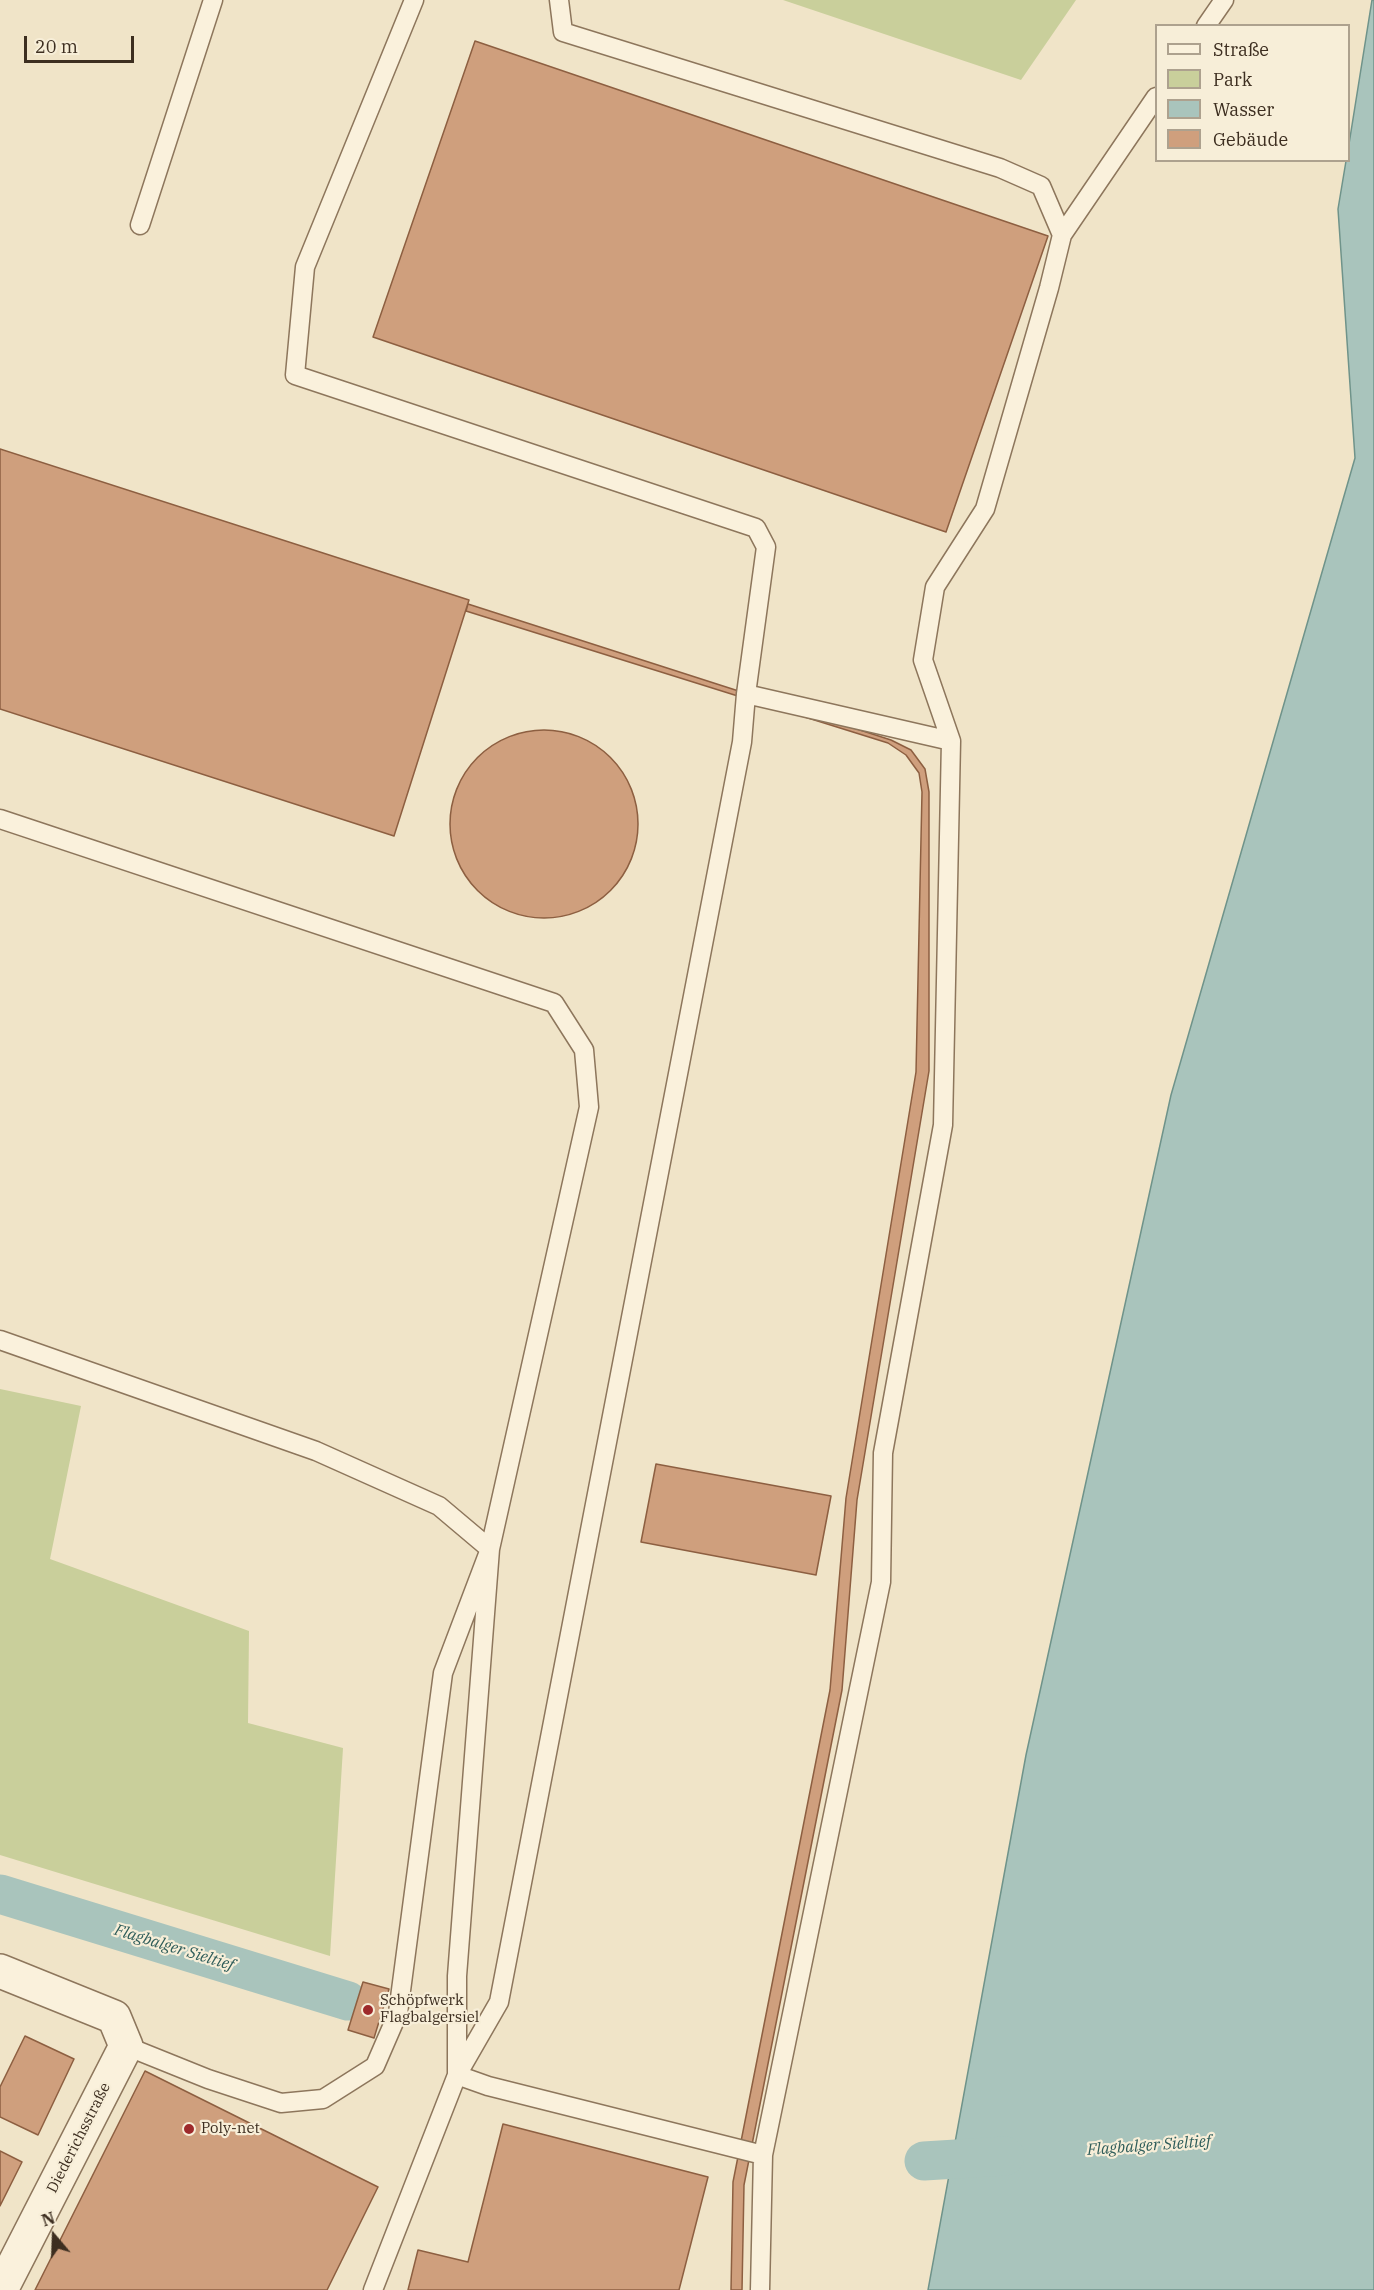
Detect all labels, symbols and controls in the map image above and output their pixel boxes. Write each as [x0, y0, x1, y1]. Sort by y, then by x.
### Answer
scale bar [27, 24, 136, 62]
legend [1155, 24, 1350, 162]
text: 20 m [35, 35, 78, 58]
text: Straße [1213, 38, 1269, 61]
text: Park [1213, 68, 1252, 91]
text: Wasser [1213, 98, 1274, 121]
text: Gebäude [1213, 128, 1288, 151]
water label: Flagbalger Sieltief [112, 1921, 236, 1975]
place label: Schöpfwerk Flagbalgersiel [380, 1992, 479, 2027]
marker: Schöpfwerk Flagbalgersiel [361, 2003, 375, 2017]
street label: Diederichsstraße [43, 2080, 115, 2196]
place label: Poly-net [201, 2120, 260, 2138]
marker: Poly-net [182, 2122, 196, 2136]
water label: Flagbalger Sieltief [1087, 2132, 1211, 2160]
north arrow [24, 2206, 84, 2266]
text: N [39, 2207, 57, 2230]

